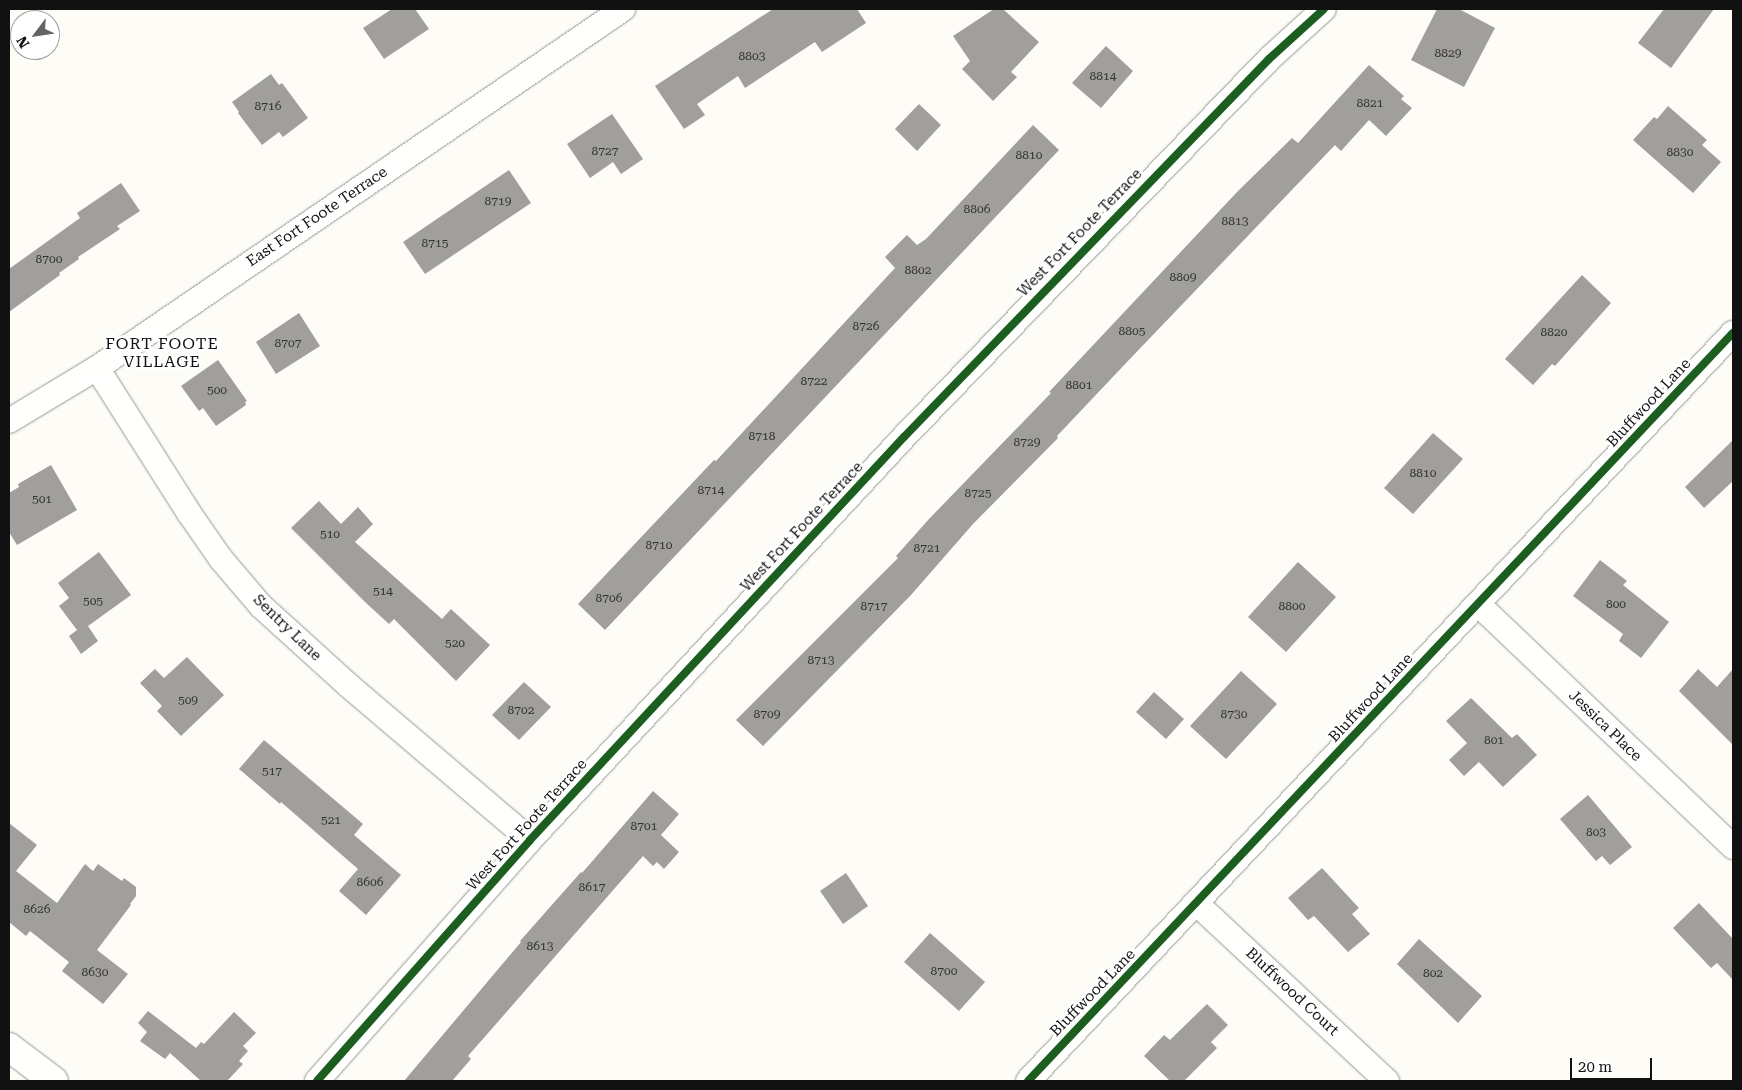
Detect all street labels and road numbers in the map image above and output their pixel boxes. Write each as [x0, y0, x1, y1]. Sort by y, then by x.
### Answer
street label: East Fort Foote Terrace [243, 163, 391, 271]
street label: West Fort Foote Terrace [1014, 165, 1146, 301]
street label: Bluffwood Lane [1603, 355, 1695, 451]
street label: West Fort Foote Terrace [737, 458, 867, 596]
street label: Sentry Lane [249, 591, 325, 665]
street label: Bluffwood Lane [1325, 650, 1417, 746]
street label: Jessica Place [1565, 687, 1645, 765]
street label: West Fort Foote Terrace [463, 755, 591, 895]
street label: Bluffwood Court [1242, 944, 1342, 1040]
street label: Bluffwood Lane [1047, 945, 1139, 1041]

